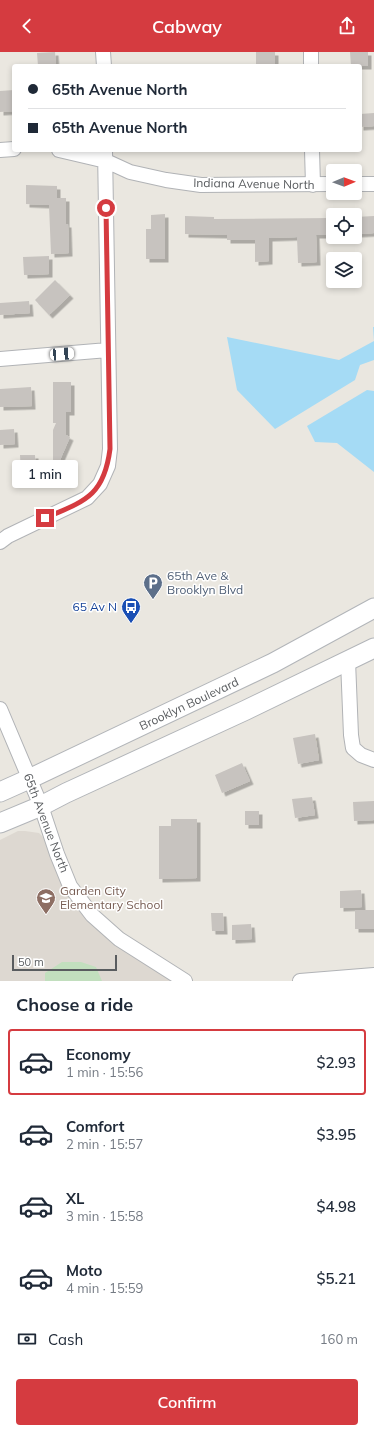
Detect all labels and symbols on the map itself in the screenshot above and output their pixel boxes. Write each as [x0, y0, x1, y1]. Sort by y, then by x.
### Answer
north arrow [326, 164, 362, 200]
street label: Indiana Avenue North [193, 175, 315, 192]
route start [97, 199, 115, 217]
car [50, 347, 74, 361]
callout: 1 min [12, 460, 78, 488]
route end [36, 509, 54, 527]
place label: 65th Ave & Brooklyn Blvd [167, 568, 243, 597]
parking icon: 65th Ave & Brooklyn Blvd [142, 572, 164, 600]
bus stop icon: 65 Av N [120, 596, 142, 624]
place label: 65 Av N [72, 599, 117, 614]
street label: Brooklyn Boulevard [137, 674, 241, 733]
street label: 65th Avenue North [21, 771, 72, 875]
place label: Garden City Elementary School [60, 883, 163, 912]
school or university icon: Garden City Elementary School [35, 887, 57, 915]
scale bar [12, 953, 117, 972]

